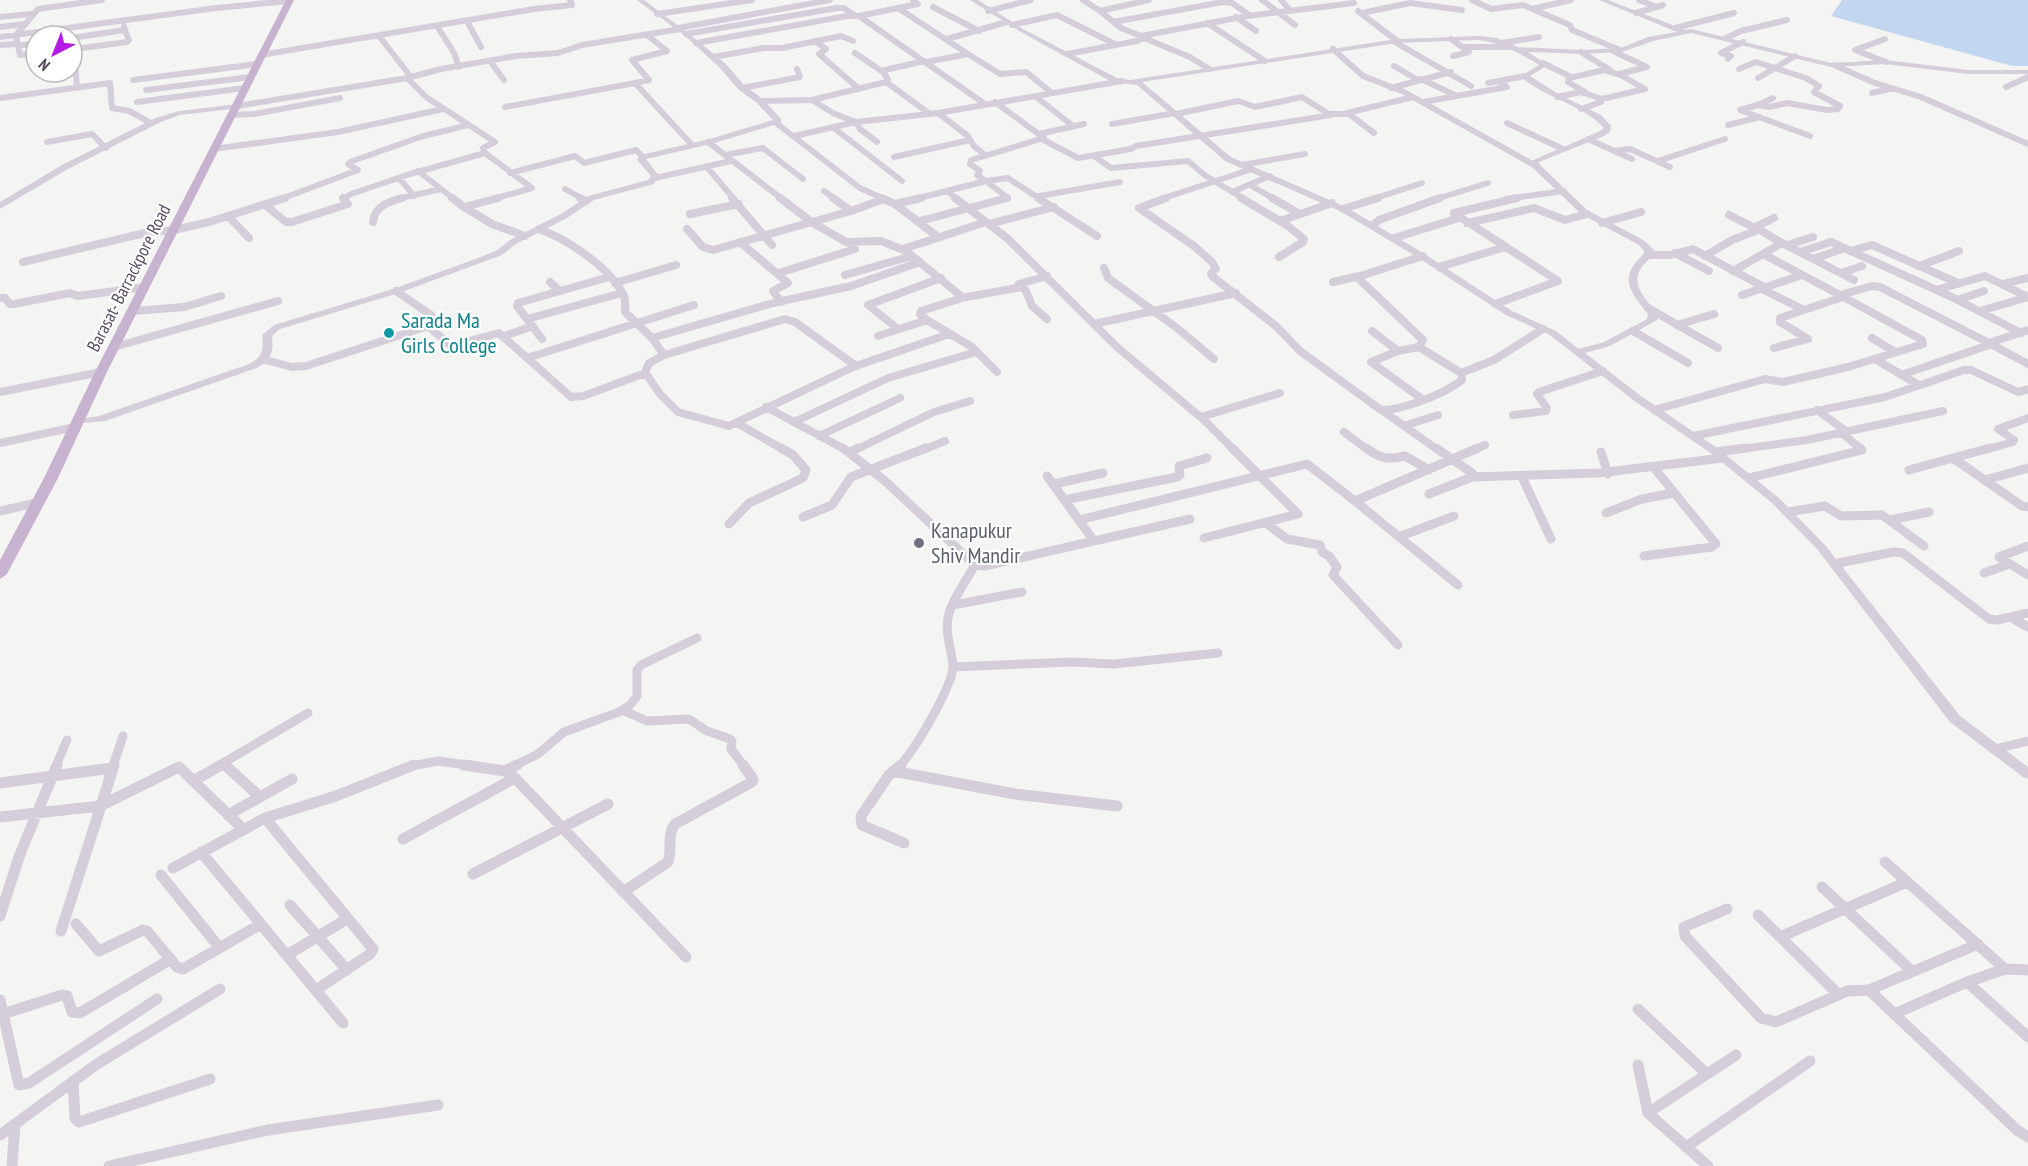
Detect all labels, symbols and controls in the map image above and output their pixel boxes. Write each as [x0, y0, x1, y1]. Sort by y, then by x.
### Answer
north arrow [24, 24, 84, 84]
text: N [34, 55, 54, 75]
street label: Barasat- Barrackpore Road [81, 200, 176, 355]
place label: Sarada Ma Girls College [401, 306, 497, 359]
marker: Sarada Ma Girls College [382, 326, 396, 340]
place label: Kanapukur Shiv Mandir [931, 516, 1020, 569]
marker: Kanapukur Shiv Mandir [912, 536, 926, 550]

